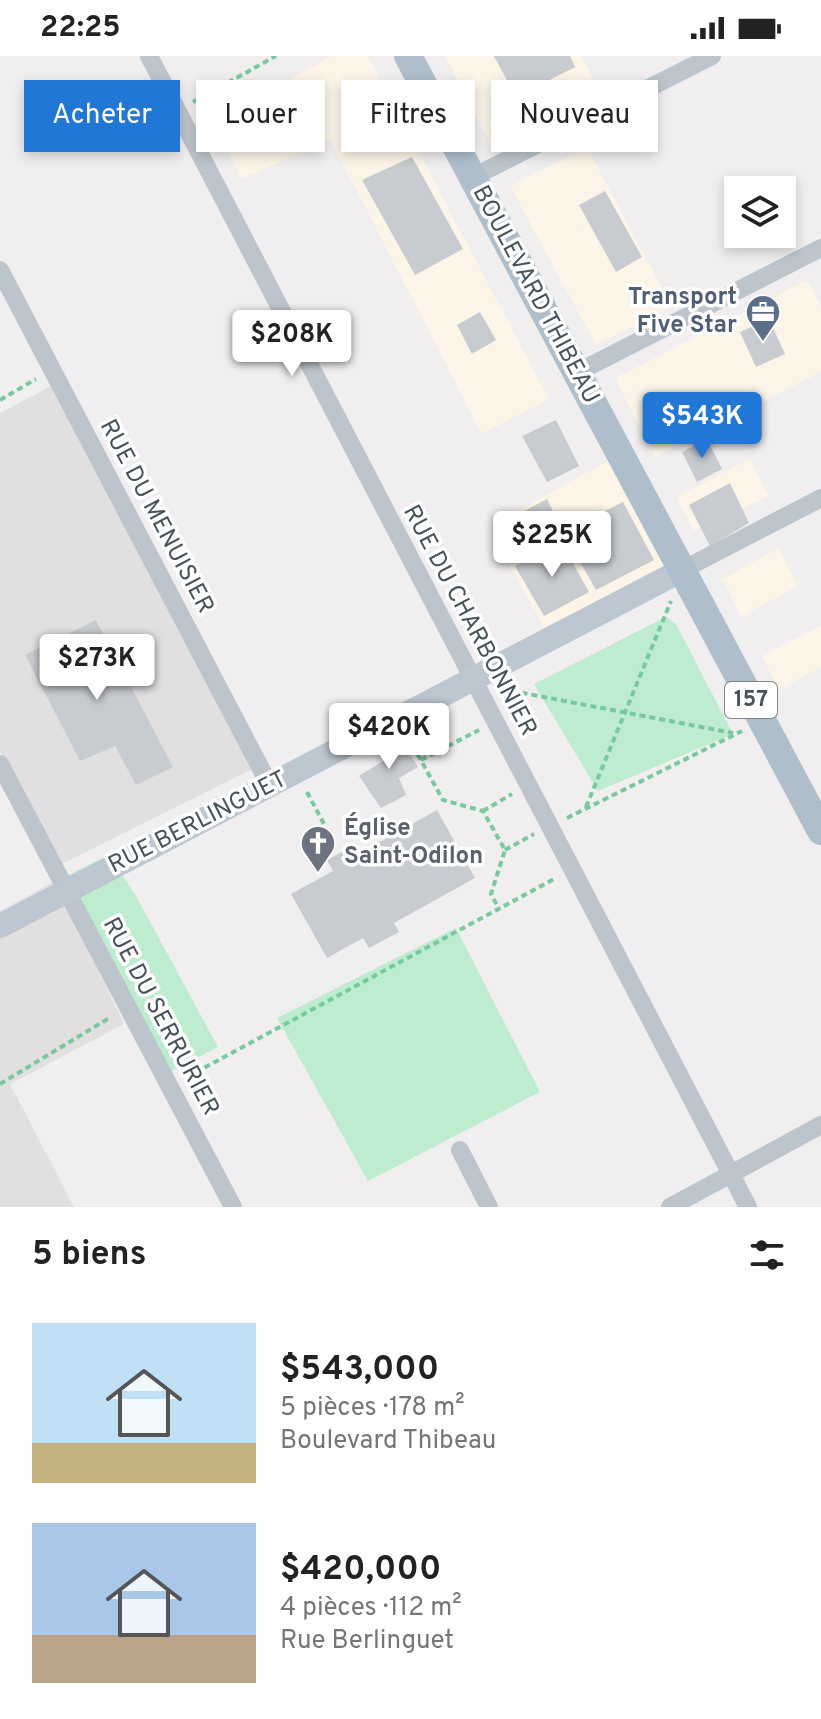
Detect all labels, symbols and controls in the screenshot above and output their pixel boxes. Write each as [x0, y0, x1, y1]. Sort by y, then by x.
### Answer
text: 22:25 [40, 10, 121, 47]
chip: Acheter [24, 80, 180, 152]
chip: Louer [196, 80, 325, 152]
chip: Filtres [341, 80, 475, 152]
chip: Nouveau [491, 80, 658, 152]
map controls [724, 176, 796, 248]
button: layers [724, 176, 796, 248]
street label: BOULEVARD THIBEAU [465, 181, 605, 409]
place label: Transport Five Star [628, 283, 737, 341]
office icon: Transport Five Star [744, 293, 782, 343]
pin: $208K [236, 310, 348, 378]
text: $208K [250, 319, 334, 352]
pin: $543K [646, 392, 758, 460]
text: $543K [661, 401, 743, 434]
street label: RUE DU MENUISIER [92, 415, 220, 619]
street label: RUE DU CHARBONNIER [395, 500, 543, 742]
pin: $225K [496, 511, 608, 579]
text: $225K [511, 520, 593, 553]
pin: $273K [41, 634, 153, 702]
text: $273K [58, 643, 136, 676]
road number: 157 [725, 682, 777, 718]
pin: $420K [333, 703, 445, 771]
text: $420K [347, 712, 431, 745]
street label: RUE BERLINGUET [104, 765, 292, 881]
place label: Église Saint-Odilon [344, 812, 483, 872]
church icon: Église Saint-Odilon [299, 824, 337, 874]
street label: RUE DU SERRURIER [95, 913, 225, 1121]
icon: filters [745, 1233, 789, 1277]
text: 5 biens [32, 1234, 146, 1277]
text: $543,000 [280, 1349, 439, 1392]
icon: home [96, 1355, 192, 1451]
text: 5 pièces · 178 m² [280, 1392, 465, 1425]
text: Boulevard Thibeau [280, 1425, 496, 1458]
text: $420,000 [280, 1549, 441, 1592]
icon: home [96, 1555, 192, 1651]
text: 4 pièces · 112 m² [280, 1592, 462, 1625]
text: Rue Berlinguet [280, 1625, 454, 1658]

